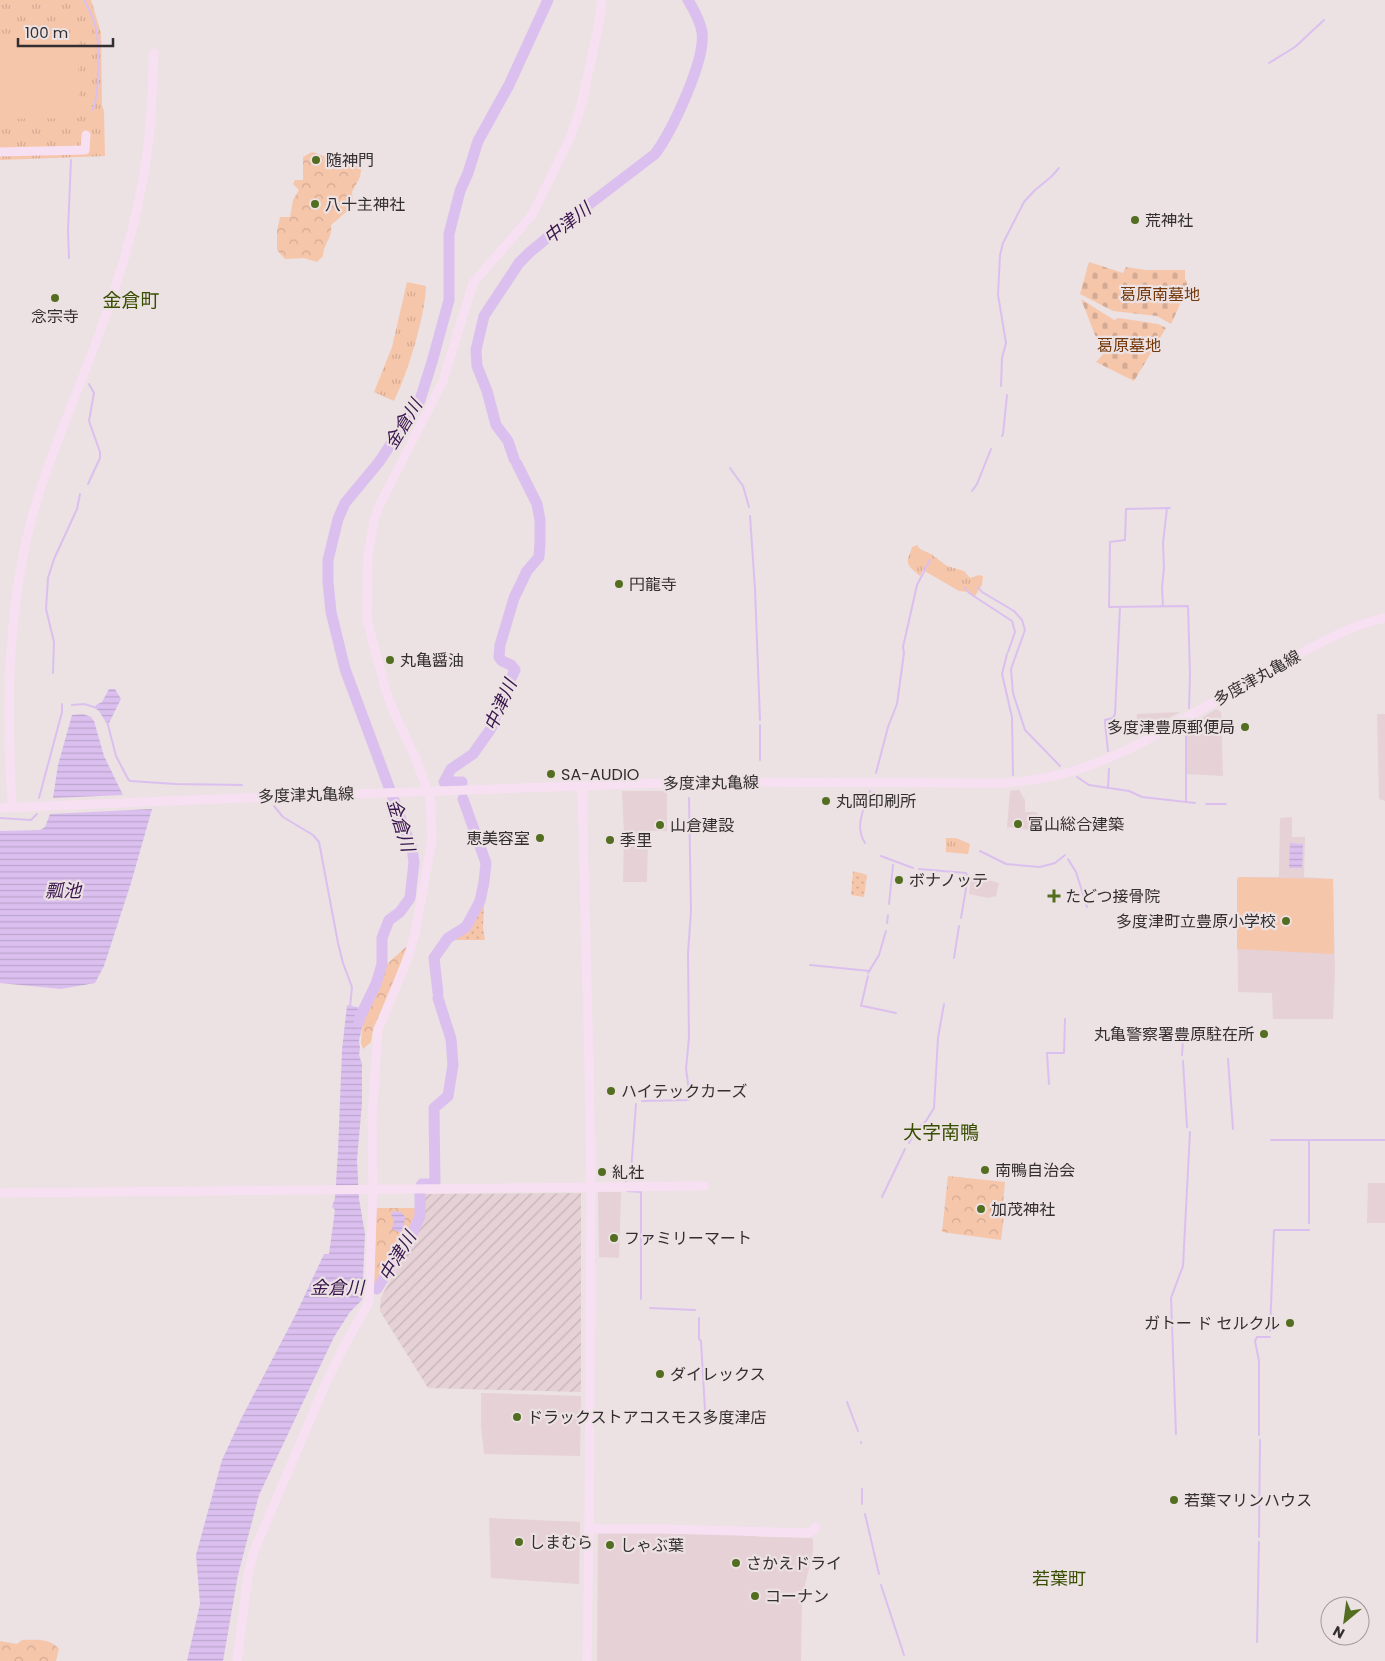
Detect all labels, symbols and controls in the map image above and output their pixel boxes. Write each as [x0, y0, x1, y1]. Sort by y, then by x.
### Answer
scale bar [18, 15, 112, 47]
text: 100 m [25, 22, 68, 43]
place label: 随神門 [326, 149, 374, 172]
marker: 随神門 [310, 154, 322, 166]
place label: 八十主神社 [325, 193, 405, 216]
water label: 中津川 [538, 195, 598, 249]
marker: 八十主神社 [309, 198, 321, 210]
place label: 荒神社 [1145, 209, 1193, 232]
marker: 荒神社 [1129, 214, 1141, 226]
park label: 葛原南墓地 [1120, 283, 1200, 306]
district label: 金倉町 [102, 287, 160, 314]
marker: 念宗寺 [49, 292, 61, 304]
place label: 念宗寺 [31, 305, 79, 328]
park label: 葛原墓地 [1097, 334, 1161, 357]
water label: 金倉川 [378, 393, 429, 454]
place label: 円龍寺 [629, 573, 677, 596]
marker: 円龍寺 [613, 578, 625, 590]
street label: 多度津丸亀線 [1209, 645, 1305, 711]
place label: 丸亀醤油 [400, 649, 464, 672]
marker: 丸亀醤油 [384, 654, 396, 666]
water label: 中津川 [478, 673, 523, 735]
place label: 多度津豊原郵便局 [1107, 716, 1235, 739]
marker: 多度津豊原郵便局 [1239, 721, 1251, 733]
place label: SA-AUDIO [561, 763, 639, 786]
marker: SA-AUDIO [545, 768, 557, 780]
street label: 多度津丸亀線 [663, 771, 759, 795]
street label: 多度津丸亀線 [258, 782, 354, 808]
place label: 丸岡印刷所 [836, 790, 916, 813]
marker: 丸岡印刷所 [820, 795, 832, 807]
water label: 金倉川 [381, 796, 421, 856]
place label: 富山総合建築 [1028, 813, 1124, 836]
place label: 山倉建設 [670, 814, 734, 837]
marker: 富山総合建築 [1012, 818, 1024, 830]
marker: 山倉建設 [654, 819, 666, 831]
place label: 恵美容室 [466, 827, 530, 850]
place label: 季里 [620, 829, 652, 852]
marker: 恵美容室 [534, 832, 546, 844]
marker: 季里 [604, 834, 616, 846]
place label: ボナノッテ [909, 869, 988, 892]
marker: ボナノッテ [893, 874, 905, 886]
water label: 瓢池 [45, 878, 83, 903]
place label: たどつ接骨院 [1065, 885, 1161, 908]
marker: たどつ接骨院 [1047, 889, 1061, 903]
place label: 多度津町立豊原小学校 [1116, 910, 1276, 933]
marker: 多度津町立豊原小学校 [1280, 915, 1292, 927]
place label: 丸亀警察署豊原駐在所 [1094, 1023, 1254, 1046]
marker: 丸亀警察署豊原駐在所 [1258, 1028, 1270, 1040]
place label: ハイテックカーズ [621, 1080, 748, 1103]
marker: ハイテックカーズ [605, 1085, 617, 1097]
district label: 大字南鴨 [903, 1119, 979, 1146]
place label: 南鴨自治会 [995, 1159, 1075, 1182]
place label: 糺社 [612, 1161, 644, 1184]
marker: 南鴨自治会 [979, 1164, 991, 1176]
marker: 糺社 [596, 1166, 608, 1178]
place label: 加茂神社 [991, 1198, 1055, 1221]
marker: 加茂神社 [975, 1203, 987, 1215]
water label: 中津川 [372, 1225, 423, 1286]
place label: ファミリーマート [624, 1227, 752, 1250]
marker: ファミリーマート [608, 1232, 620, 1244]
water label: 金倉川 [310, 1275, 366, 1300]
place label: ガトー ド セルクル [1144, 1312, 1280, 1335]
marker: ガトー ド セルクル [1284, 1317, 1296, 1329]
place label: ダイレックス [670, 1363, 766, 1386]
marker: ダイレックス [654, 1368, 666, 1380]
place label: ドラックストアコスモス多度津店 [527, 1406, 767, 1429]
marker: ドラックストアコスモス多度津店 [511, 1411, 523, 1423]
place label: 若葉マリンハウス [1184, 1489, 1312, 1512]
marker: 若葉マリンハウス [1168, 1494, 1180, 1506]
place label: しまむら [529, 1531, 593, 1554]
place label: しゃぶ葉 [620, 1534, 684, 1557]
marker: しまむら [513, 1536, 525, 1548]
marker: しゃぶ葉 [604, 1539, 616, 1551]
place label: さかえドライ [746, 1552, 842, 1575]
marker: さかえドライ [730, 1557, 742, 1569]
district label: 若葉町 [1032, 1566, 1086, 1591]
place label: コーナン [765, 1585, 829, 1608]
marker: コーナン [749, 1590, 761, 1602]
north arrow [1320, 1596, 1370, 1646]
text: N [1329, 1621, 1348, 1644]

